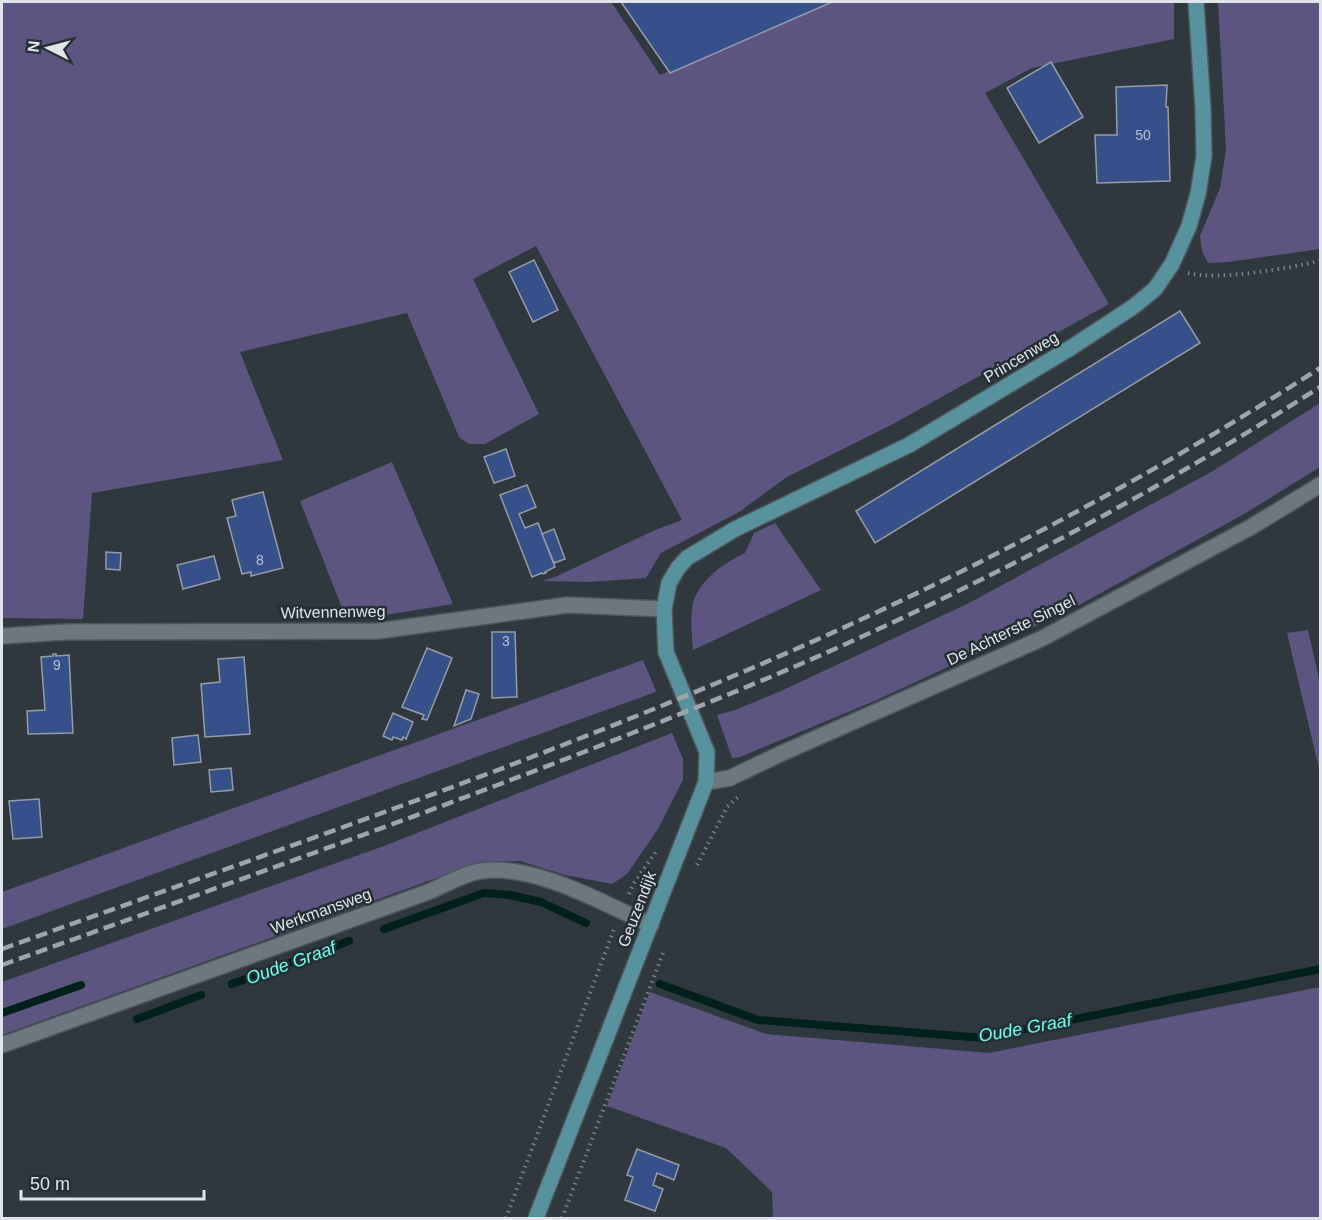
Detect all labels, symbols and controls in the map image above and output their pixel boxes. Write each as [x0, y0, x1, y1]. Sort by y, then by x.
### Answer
north arrow [18, 18, 78, 78]
text: N [25, 40, 43, 53]
house number: 50 [1135, 127, 1151, 143]
street label: Princenweg [981, 328, 1061, 386]
house number: 8 [256, 552, 264, 568]
street label: De Achterste Singel [944, 592, 1078, 668]
street label: Witvennenweg [280, 603, 386, 621]
house number: 3 [502, 633, 510, 649]
house number: 9 [53, 657, 61, 673]
street label: Geuzendijk [615, 868, 660, 949]
street label: Werkmansweg [269, 885, 373, 937]
water label: Oude Graaf [243, 937, 340, 988]
water label: Oude Graaf [977, 1010, 1075, 1046]
scale bar [21, 1163, 204, 1201]
text: 50 m [30, 1174, 70, 1194]

